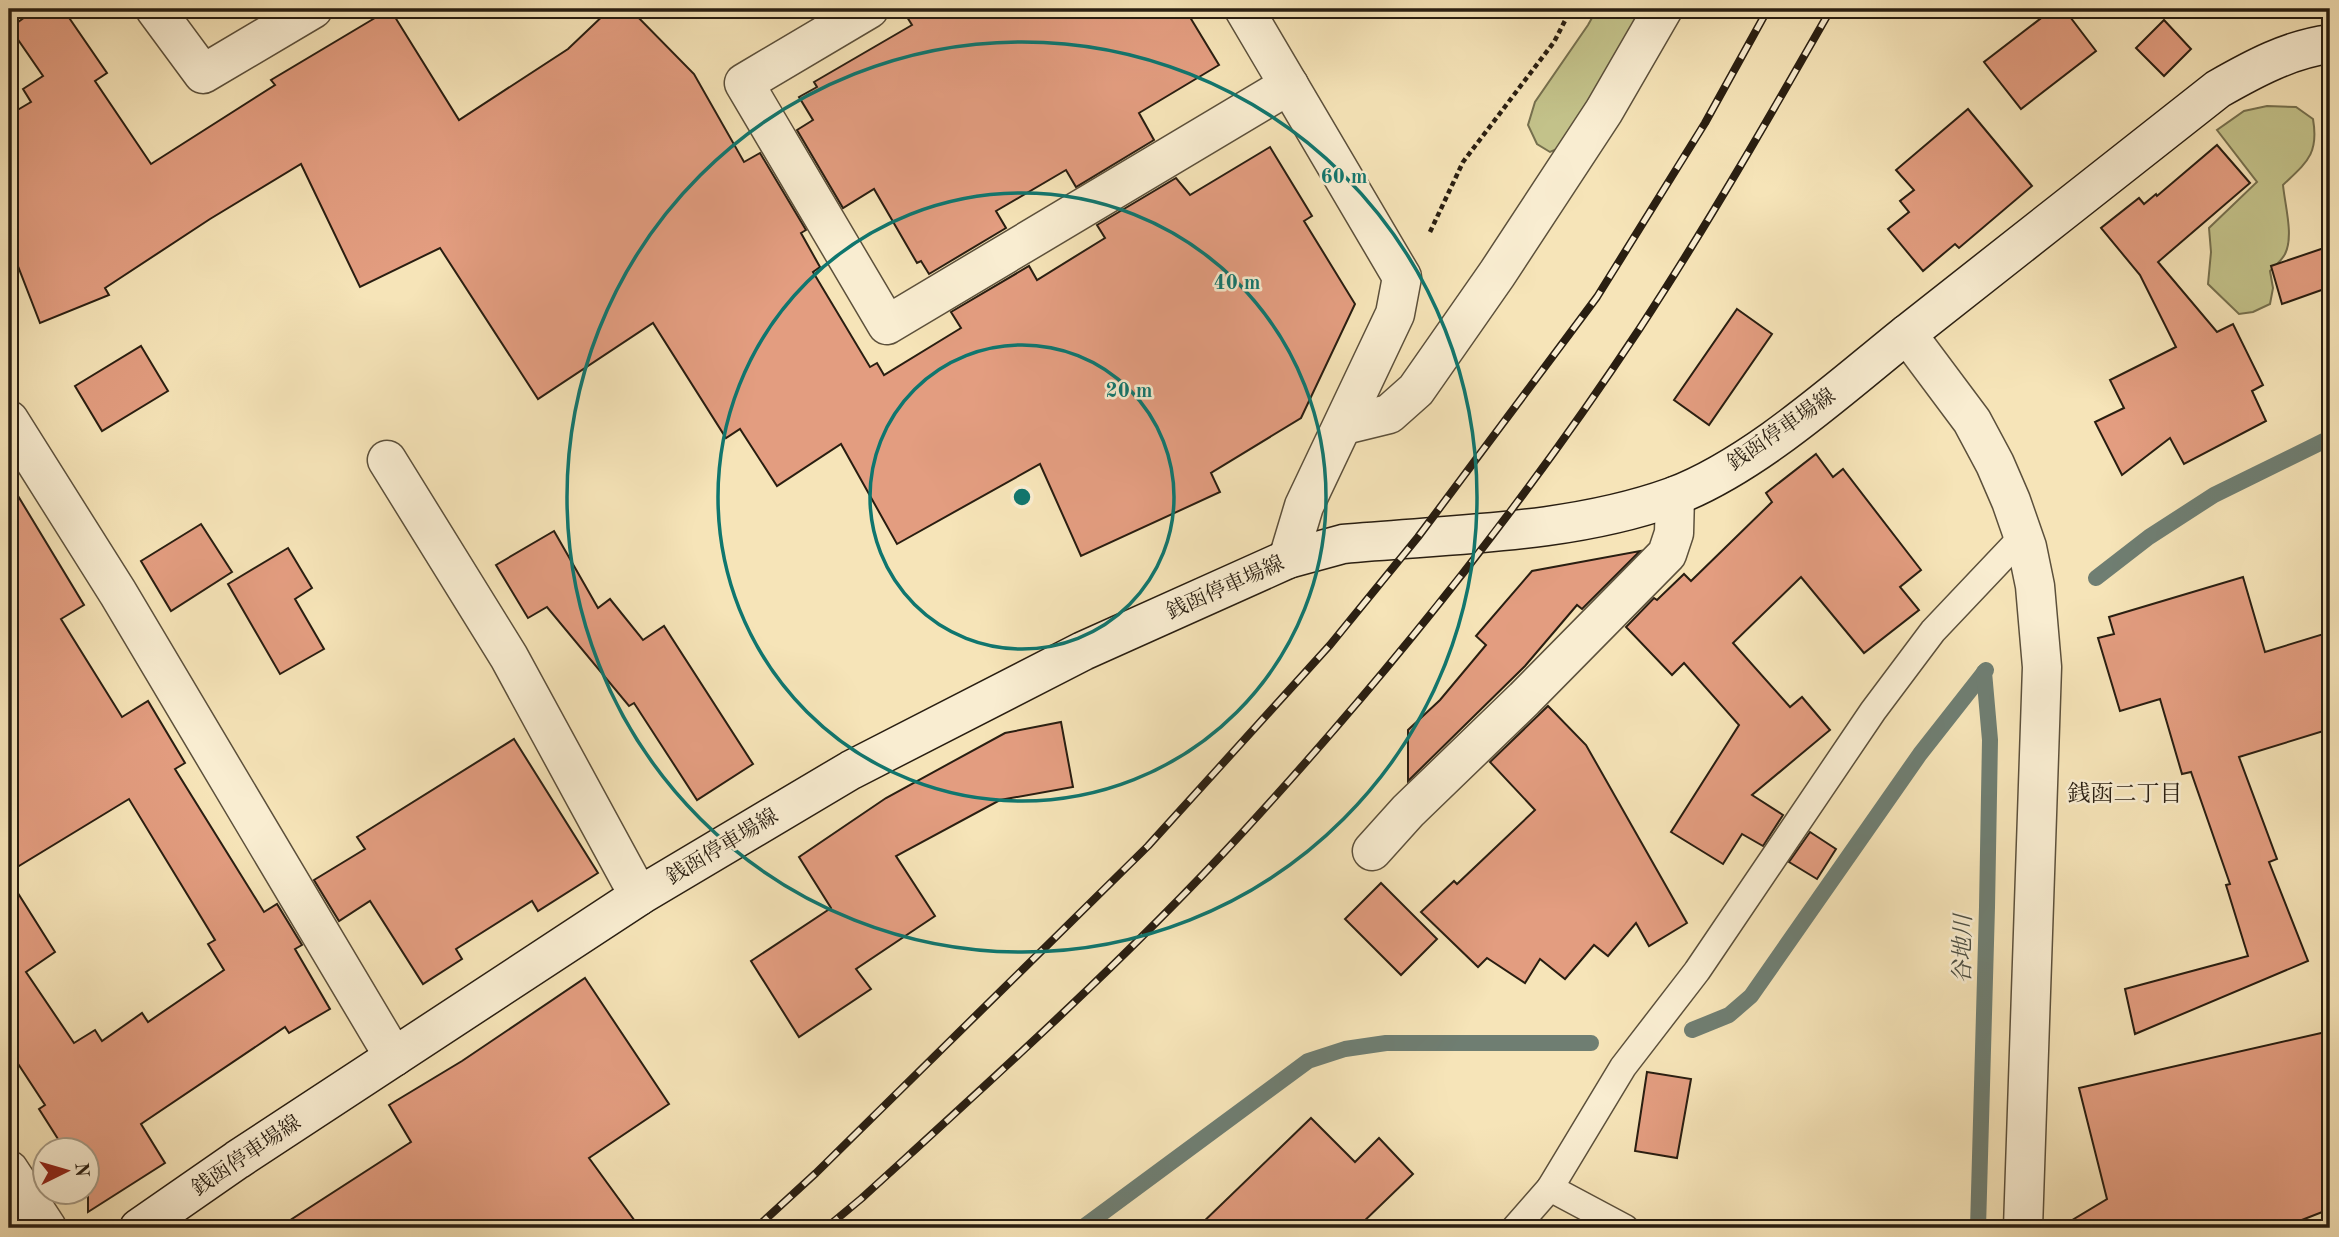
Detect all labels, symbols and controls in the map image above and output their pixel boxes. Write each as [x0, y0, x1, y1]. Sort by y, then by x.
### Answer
text: 60 m [1320, 167, 1368, 188]
text: 40 m [1213, 273, 1261, 294]
text: 20 m [1105, 381, 1153, 402]
street label: 銭函停車場線 [1723, 384, 1839, 475]
centre of rings [1010, 485, 1034, 509]
street label: 銭函停車場線 [1163, 551, 1287, 624]
district label: 銭函二丁目 [2068, 781, 2183, 806]
street label: 銭函停車場線 [662, 804, 782, 889]
water label: 谷地川 [1949, 911, 1976, 984]
street label: 銭函停車場線 [188, 1111, 305, 1200]
north arrow [32, 1136, 102, 1206]
text: N [70, 1162, 91, 1178]

